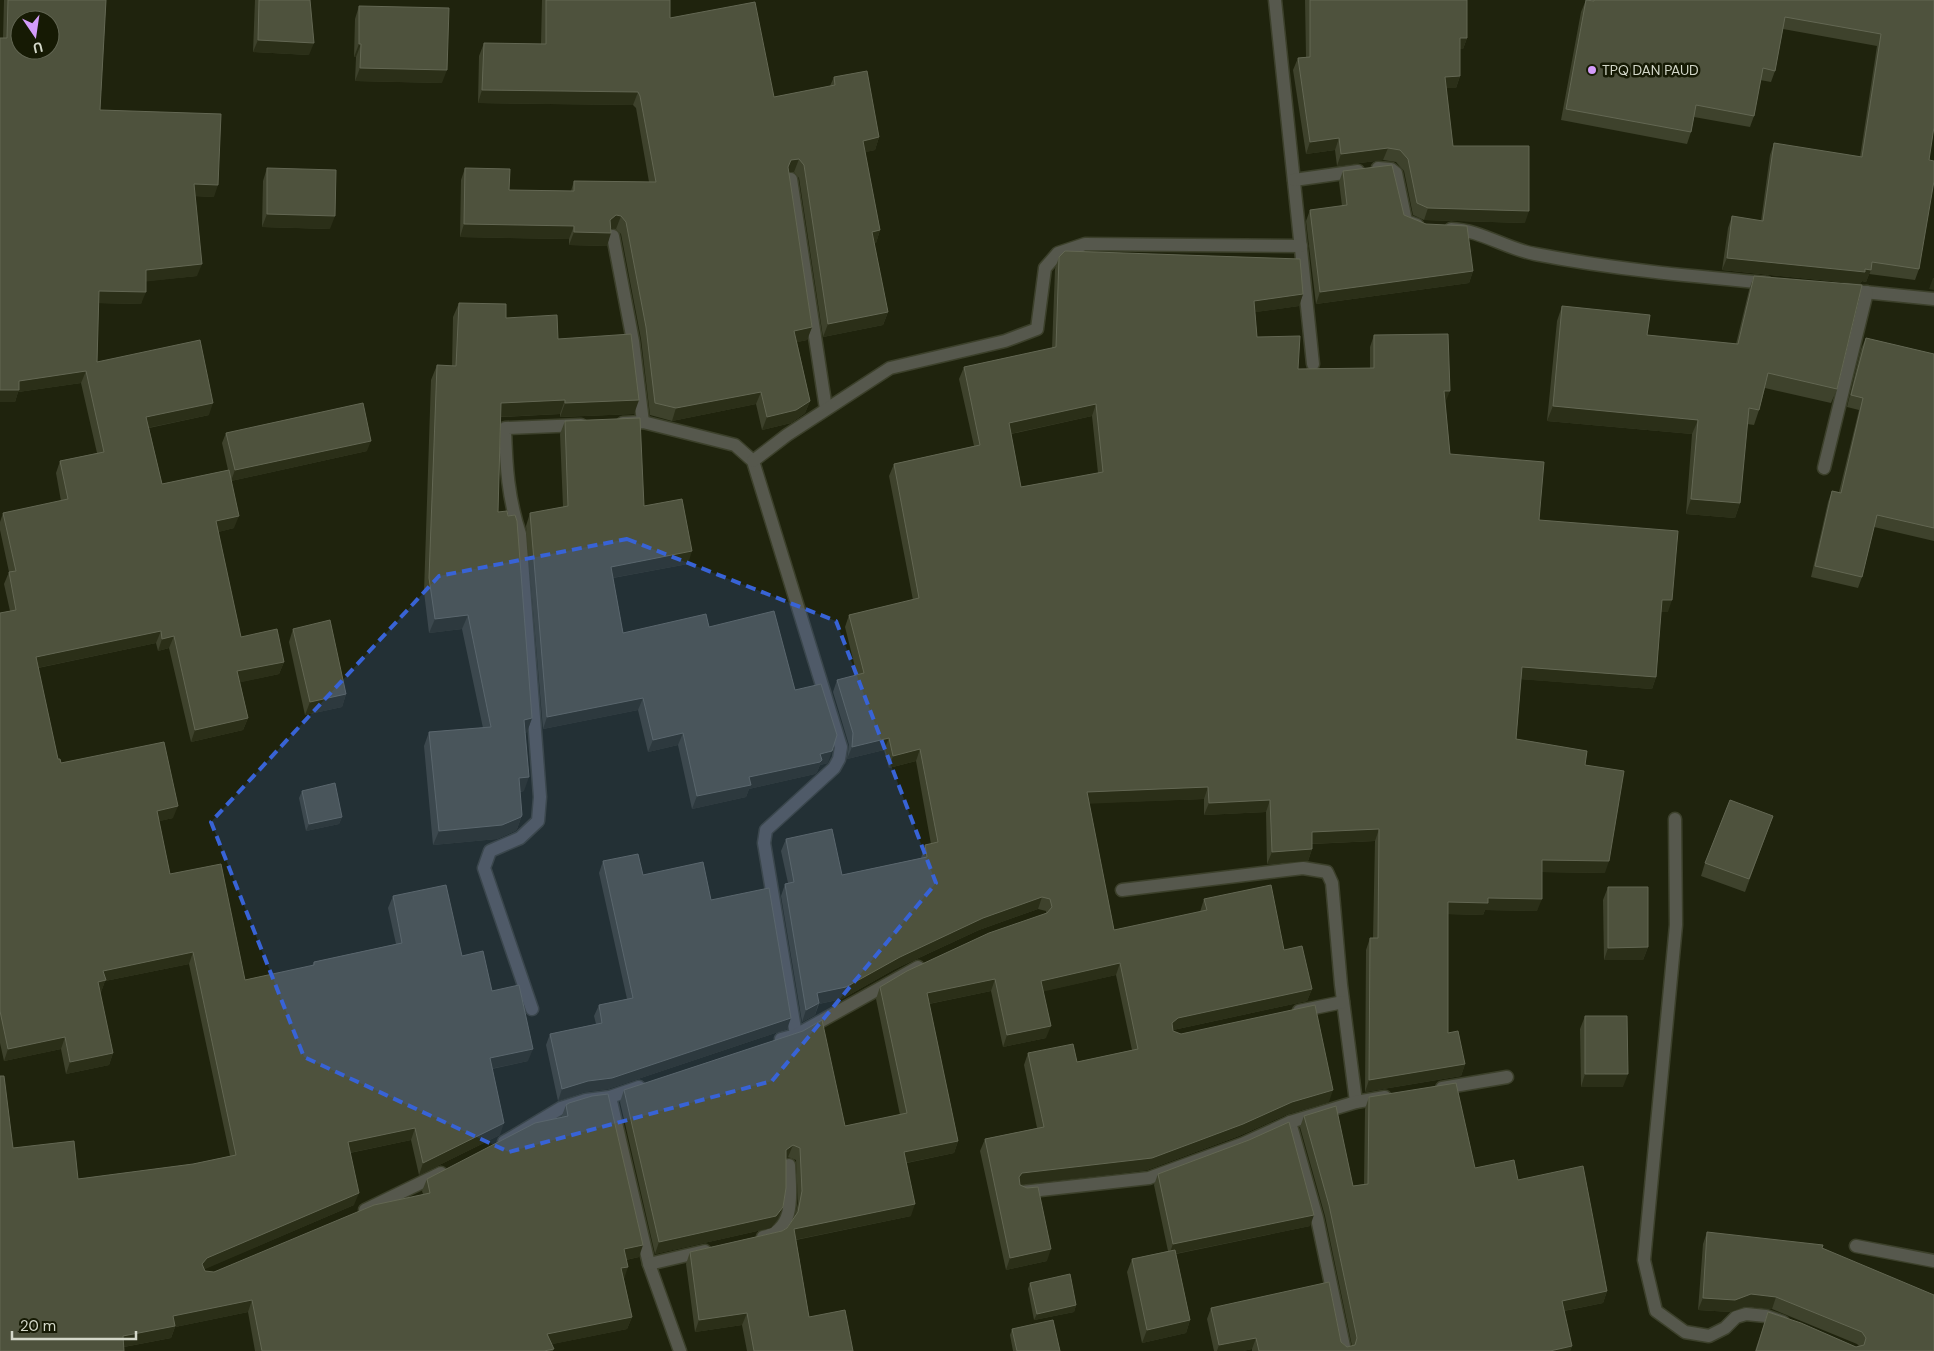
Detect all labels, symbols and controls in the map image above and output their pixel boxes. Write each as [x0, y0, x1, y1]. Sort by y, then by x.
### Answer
north arrow [10, 10, 60, 60]
text: U [31, 38, 45, 58]
place label: TPQ DAN PAUD [1602, 61, 1699, 79]
marker: TPQ DAN PAUD [1586, 64, 1598, 76]
scale bar [12, 1308, 136, 1340]
text: 20 m [20, 1316, 56, 1336]

